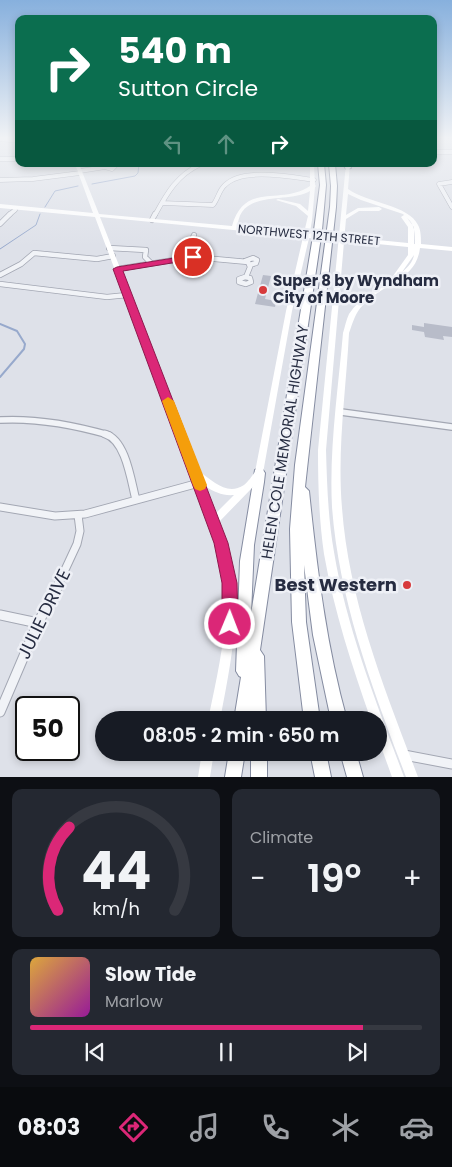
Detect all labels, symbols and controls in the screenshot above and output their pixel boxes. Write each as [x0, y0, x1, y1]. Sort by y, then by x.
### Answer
text: 540 m [118, 26, 232, 75]
icon: right [35, 35, 100, 100]
text: Sutton Circle [118, 73, 258, 104]
icon: left [159, 130, 187, 158]
icon: ahead [212, 130, 240, 158]
icon: right [265, 130, 293, 158]
street label: NORTHWEST 12TH STREET [237, 220, 381, 249]
pin [172, 236, 214, 278]
icon: arrive [179, 243, 207, 271]
place label: Super 8 by Wyndham City of Moore [273, 270, 439, 308]
marker: Super 8 by Wyndham City of Moore [257, 284, 269, 296]
street label: HELEN COLE MEMORIAL HIGHWAY [256, 323, 313, 560]
street label: JULIE DRIVE [11, 565, 76, 663]
place label: Best Western [275, 572, 397, 597]
marker: Best Western [401, 579, 413, 591]
position arrow [203, 597, 255, 649]
speed limit sign: 50 [15, 696, 80, 761]
text: 08:05 · 2 min · 650 m [143, 722, 339, 749]
text: Climate [250, 826, 313, 849]
text: 44 [81, 834, 151, 907]
text: 19° [307, 852, 361, 905]
text: − [250, 859, 265, 898]
text: + [403, 859, 422, 898]
text: km/h [92, 896, 140, 921]
text: Slow Tide [105, 961, 196, 988]
text: Marlow [105, 990, 163, 1013]
icon: previous [81, 1038, 109, 1066]
icon: pause [212, 1038, 240, 1066]
icon: next [343, 1038, 371, 1066]
icon: directions [116, 1110, 151, 1145]
icon: music [187, 1110, 222, 1145]
icon: phone [258, 1110, 293, 1145]
icon: climate [328, 1110, 363, 1145]
icon: car [399, 1110, 434, 1145]
text: 08:03 [18, 1112, 80, 1143]

